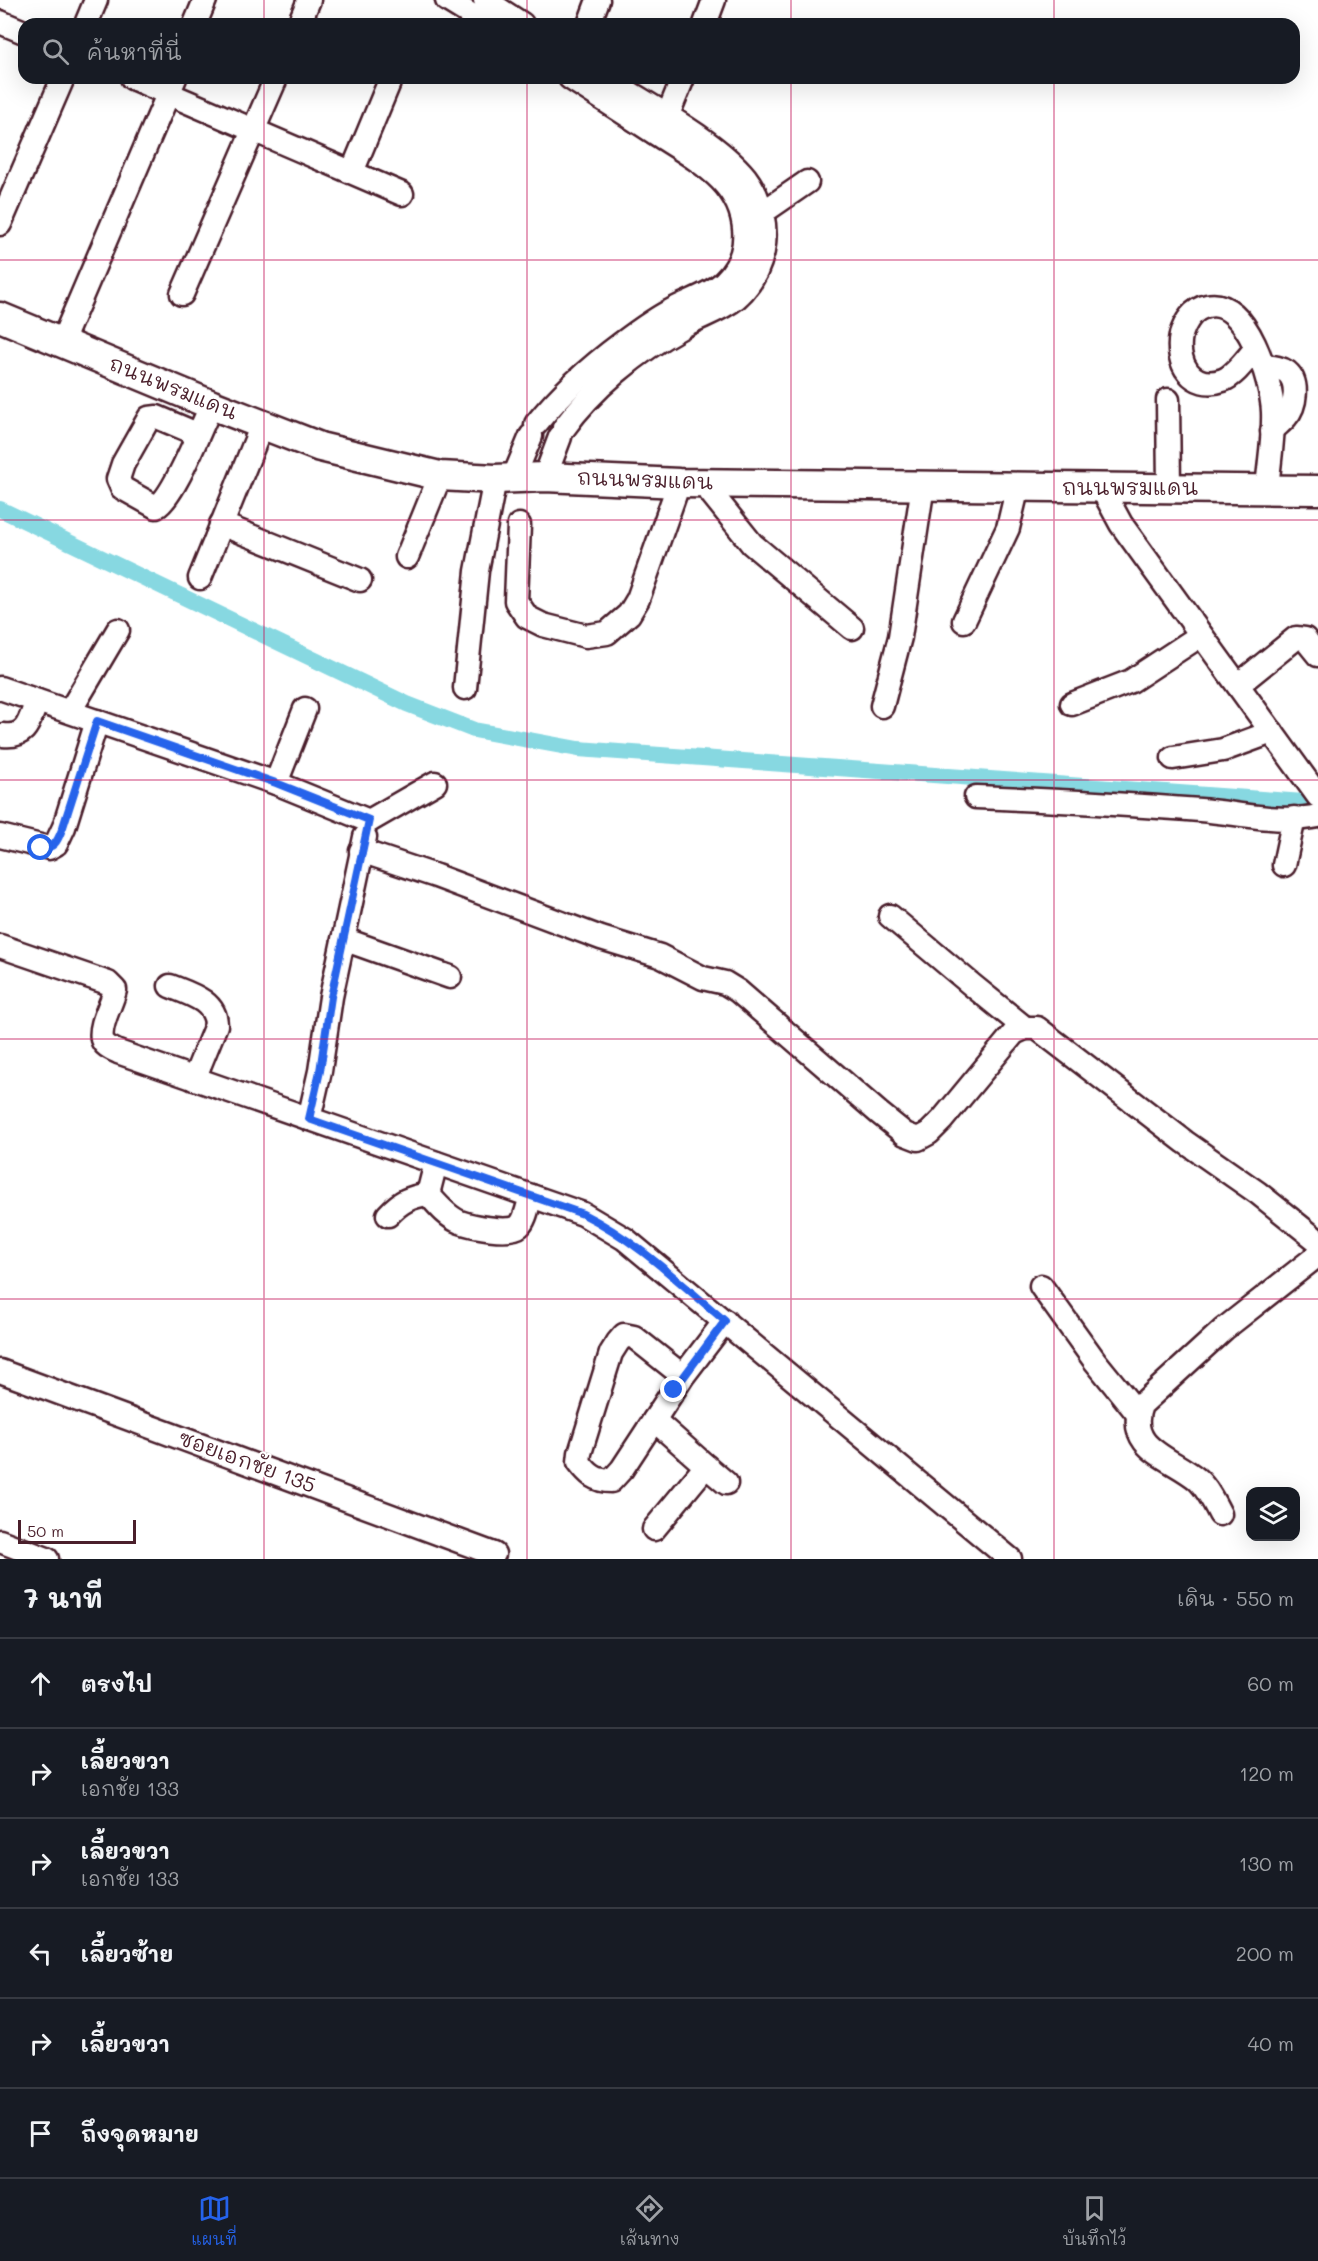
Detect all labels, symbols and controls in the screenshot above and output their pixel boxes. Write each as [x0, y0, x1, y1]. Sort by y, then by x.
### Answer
search box [18, 18, 1300, 84]
icon: search [39, 35, 72, 68]
text: ค้นหาที่นี่ [87, 37, 182, 66]
street label: ถนนพรมแดน [105, 349, 242, 425]
street label: ถนนพรมแดน [576, 463, 714, 494]
street label: ถนนพรมแดน [1062, 473, 1199, 500]
route start [27, 834, 53, 860]
route end [660, 1376, 686, 1402]
street label: ซอยเอกชัย 135 [175, 1423, 320, 1498]
map controls [1246, 1487, 1300, 1541]
button: layers [1246, 1487, 1300, 1541]
scale bar [18, 1517, 136, 1544]
text: 50 m [27, 1520, 64, 1541]
text: 7 นาที [24, 1581, 103, 1615]
text: เดิน · 550 m [1177, 1585, 1294, 1611]
icon: ahead [24, 1667, 57, 1700]
text: ตรงไป [81, 1669, 152, 1698]
text: 60 m [1247, 1670, 1294, 1696]
text: เลี้ยวขวา [81, 1746, 170, 1775]
icon: right [24, 1757, 57, 1790]
text: 120 m [1239, 1760, 1294, 1786]
text: เอกชัย 133 [81, 1775, 179, 1801]
text: เลี้ยวขวา [81, 1836, 170, 1865]
icon: right [24, 1847, 57, 1880]
text: 130 m [1239, 1850, 1294, 1876]
text: เอกชัย 133 [81, 1865, 179, 1891]
icon: left [24, 1937, 57, 1970]
text: เลี้ยวซ้าย [81, 1939, 173, 1968]
text: 200 m [1236, 1940, 1294, 1966]
icon: right [24, 2027, 57, 2060]
text: เลี้ยวขวา [81, 2029, 170, 2058]
text: 40 m [1248, 2030, 1294, 2056]
icon: arrive [24, 2117, 57, 2150]
text: ถึงจุดหมาย [81, 2119, 199, 2148]
tab: แผนที่ [191, 2192, 237, 2249]
tab: เส้นทาง [620, 2192, 679, 2249]
tab: บันทึกไว้ [1062, 2192, 1127, 2249]

